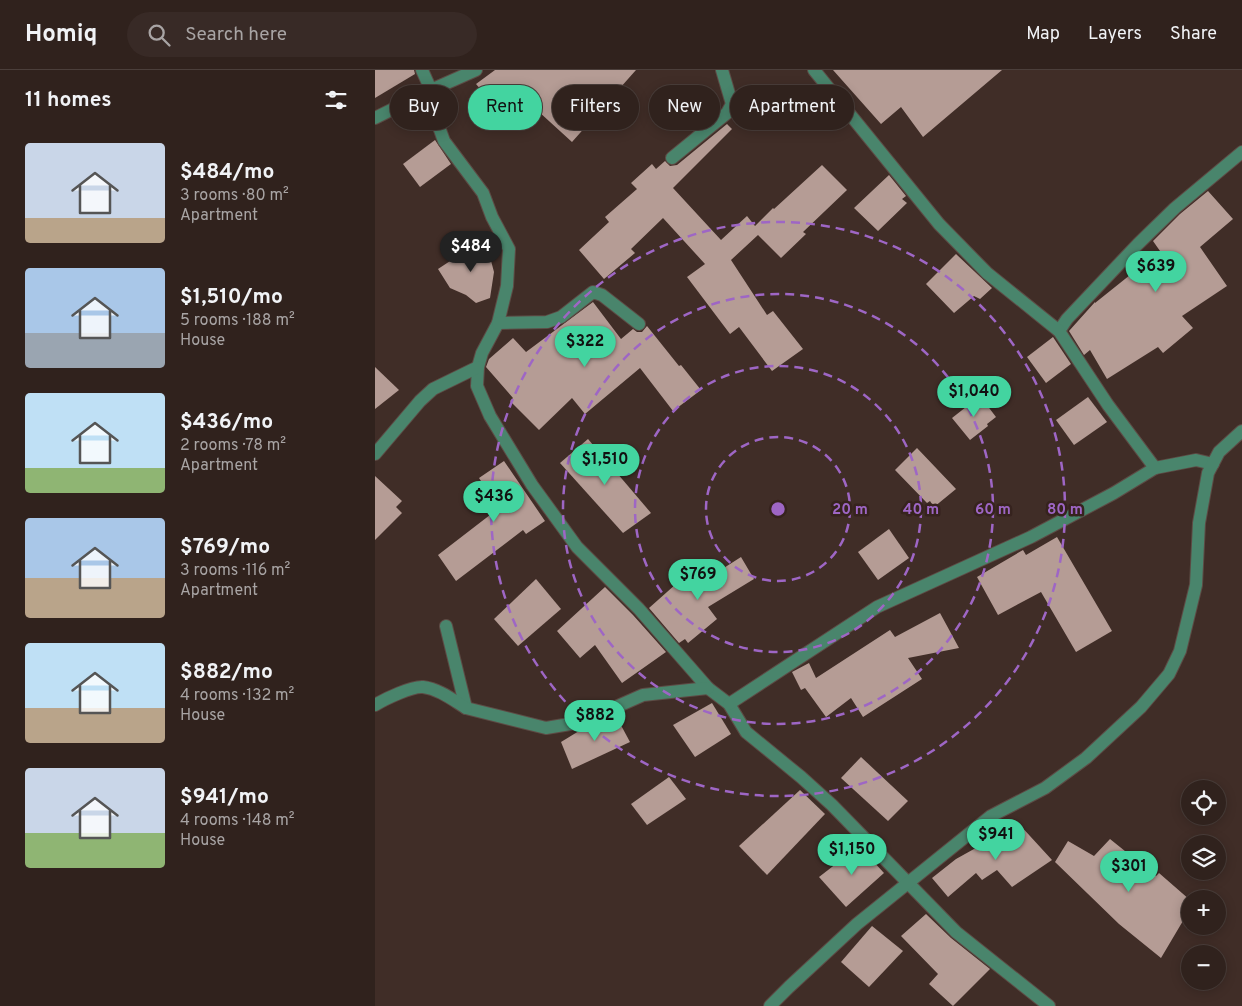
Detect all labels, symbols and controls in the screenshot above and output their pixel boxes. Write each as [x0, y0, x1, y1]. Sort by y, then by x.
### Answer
search box [127, 12, 477, 57]
text: Homiq [25, 20, 97, 50]
icon: search [145, 21, 173, 49]
text: Search here [185, 23, 287, 47]
text: Map [1026, 23, 1060, 46]
text: Layers [1088, 23, 1142, 46]
text: Share [1170, 23, 1217, 46]
chip: Buy [390, 85, 458, 130]
chip: Rent [468, 85, 542, 130]
chip: Filters [552, 85, 639, 130]
chip: New [649, 85, 720, 130]
chip: Apartment [730, 85, 854, 130]
icon: filters [322, 86, 350, 114]
text: 11 homes [25, 87, 112, 114]
text: $484/mo [180, 159, 274, 186]
icon: home [65, 163, 125, 223]
text: 3 rooms · 80 m² [180, 186, 289, 206]
text: Apartment [180, 206, 258, 226]
pin: $484 [441, 230, 501, 273]
text: $484 [451, 237, 491, 257]
pin: $639 [1126, 250, 1186, 293]
text: $639 [1137, 257, 1175, 277]
text: $1,510/mo [180, 284, 283, 311]
icon: home [65, 288, 125, 348]
text: 5 rooms · 188 m² [180, 311, 295, 331]
pin: $322 [555, 326, 615, 368]
text: House [180, 331, 225, 351]
text: $322 [566, 332, 604, 352]
pin: $1,040 [933, 376, 1015, 418]
text: $1,040 [948, 382, 1000, 402]
text: $436/mo [180, 409, 273, 436]
icon: home [65, 413, 125, 473]
text: 2 rooms · 78 m² [180, 436, 286, 456]
pin: $1,510 [564, 444, 646, 486]
text: $1,510 [582, 450, 628, 470]
text: Apartment [180, 456, 258, 476]
pin: $436 [464, 480, 524, 523]
text: $436 [474, 487, 514, 507]
centre of rings [769, 500, 787, 518]
text: 20 m [832, 501, 868, 520]
text: 40 m [903, 501, 939, 520]
text: 60 m [975, 501, 1011, 520]
text: 80 m [1047, 501, 1083, 520]
text: $769/mo [180, 534, 270, 561]
icon: home [65, 538, 125, 598]
pin: $769 [668, 558, 728, 601]
text: 3 rooms · 116 m² [180, 561, 290, 581]
text: $769 [679, 565, 717, 585]
text: Apartment [180, 581, 258, 601]
text: $882/mo [180, 659, 273, 686]
icon: home [65, 663, 125, 723]
text: 4 rooms · 132 m² [180, 686, 294, 706]
pin: $882 [565, 700, 625, 742]
text: House [180, 706, 225, 726]
text: $882 [575, 706, 615, 726]
map controls [1181, 780, 1226, 990]
button: locate [1181, 780, 1226, 825]
text: $941/mo [180, 784, 269, 811]
icon: home [65, 788, 125, 848]
text: 4 rooms · 148 m² [180, 811, 295, 831]
pin: $941 [966, 818, 1026, 861]
text: $941 [978, 825, 1014, 845]
text: House [180, 831, 225, 851]
pin: $1,150 [811, 834, 893, 876]
button: layers [1181, 835, 1226, 880]
text: $1,150 [829, 840, 875, 860]
pin: $301 [1099, 850, 1159, 893]
text: $301 [1111, 857, 1147, 877]
button: + [1181, 890, 1226, 935]
button: − [1181, 945, 1226, 990]

